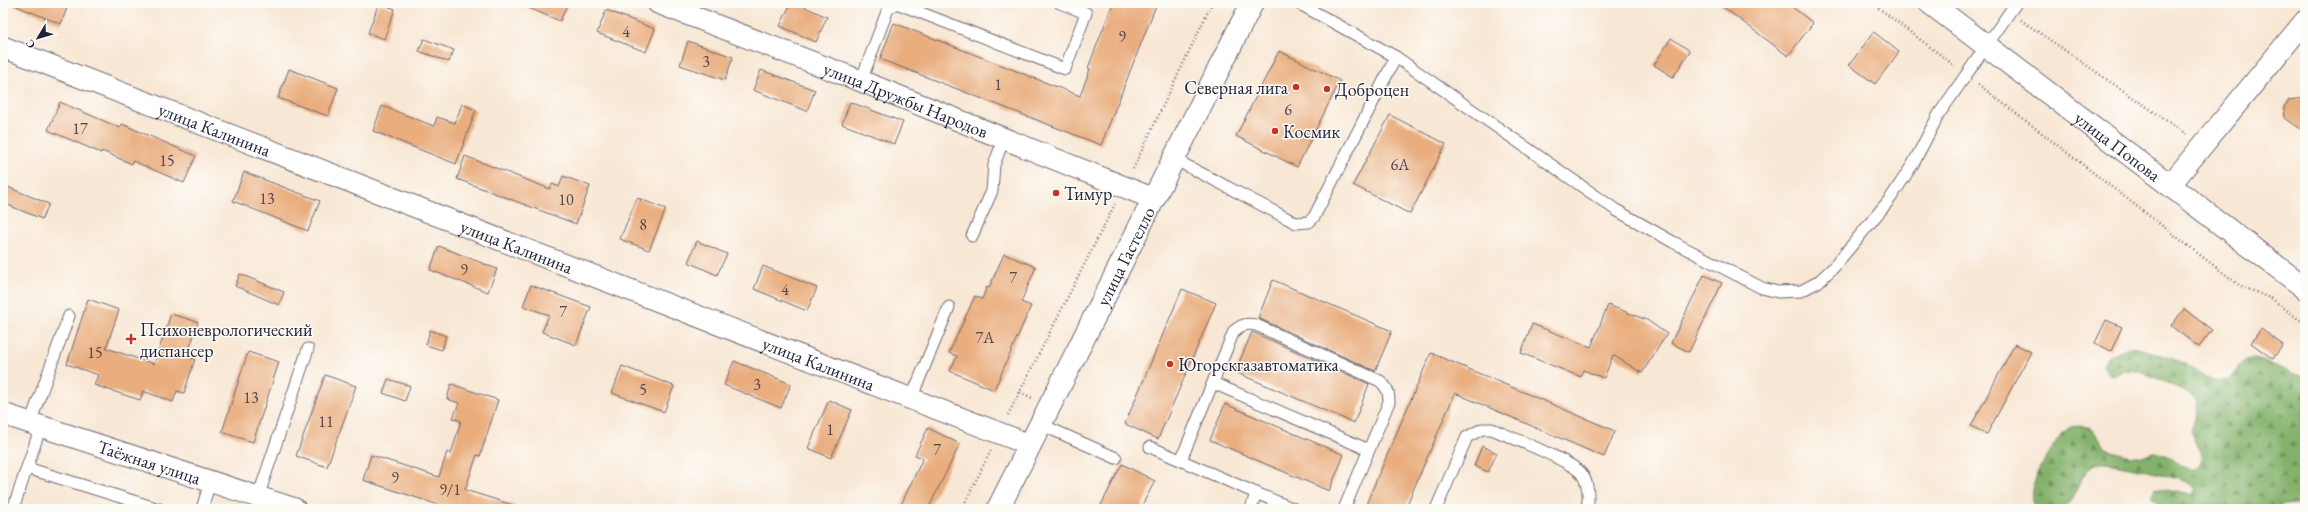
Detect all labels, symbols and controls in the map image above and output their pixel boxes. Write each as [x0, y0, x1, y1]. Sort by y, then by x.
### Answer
north arrow [18, 18, 58, 58]
house number: 4 [622, 21, 630, 42]
house number: 9 [1118, 26, 1126, 47]
text: С [22, 37, 38, 52]
house number: 3 [702, 51, 710, 72]
street label: улица Дружбы Народов [820, 56, 992, 143]
house number: 1 [994, 74, 1002, 95]
place label: Северная лига [1184, 76, 1289, 99]
place label: Доброцен [1335, 78, 1409, 101]
marker: Северная лига [1291, 82, 1301, 92]
marker: Доброцен [1322, 84, 1332, 94]
street label: улица Калинина [155, 97, 275, 161]
house number: 6 [1284, 99, 1292, 120]
street label: улица Попова [2070, 106, 2166, 186]
house number: 17 [72, 118, 88, 139]
place label: Космик [1283, 120, 1341, 143]
marker: Космик [1270, 126, 1280, 136]
house number: 15 [159, 150, 175, 171]
house number: 6А [1391, 154, 1410, 175]
place label: Тимур [1064, 182, 1112, 205]
house number: 13 [259, 188, 275, 209]
marker: Тимур [1051, 188, 1061, 198]
house number: 10 [558, 189, 574, 210]
street label: улица Гастелло [1090, 202, 1160, 310]
street label: улица Калинина [457, 214, 577, 279]
house number: 8 [639, 214, 647, 235]
house number: 9 [460, 259, 468, 280]
house number: 7 [1009, 267, 1017, 288]
house number: 4 [781, 279, 789, 300]
house number: 7 [559, 301, 567, 322]
place label: Психоневрологический диспансер [140, 318, 313, 362]
house number: 7А [976, 327, 995, 348]
street label: улица Калинина [759, 331, 879, 396]
marker: Психоневрологический диспансер [125, 333, 137, 345]
house number: 15 [87, 342, 103, 363]
place label: Югорскгазавтоматика [1178, 353, 1340, 376]
marker: Югорскгазавтоматика [1165, 359, 1175, 369]
house number: 3 [753, 374, 761, 395]
house number: 5 [639, 379, 647, 400]
house number: 13 [243, 387, 259, 408]
house number: 11 [318, 411, 334, 432]
house number: 1 [826, 419, 834, 440]
street label: Таёжная улица [95, 434, 205, 489]
house number: 7 [933, 439, 941, 460]
house number: 9 [391, 467, 399, 488]
house number: 9/1 [439, 479, 461, 500]

